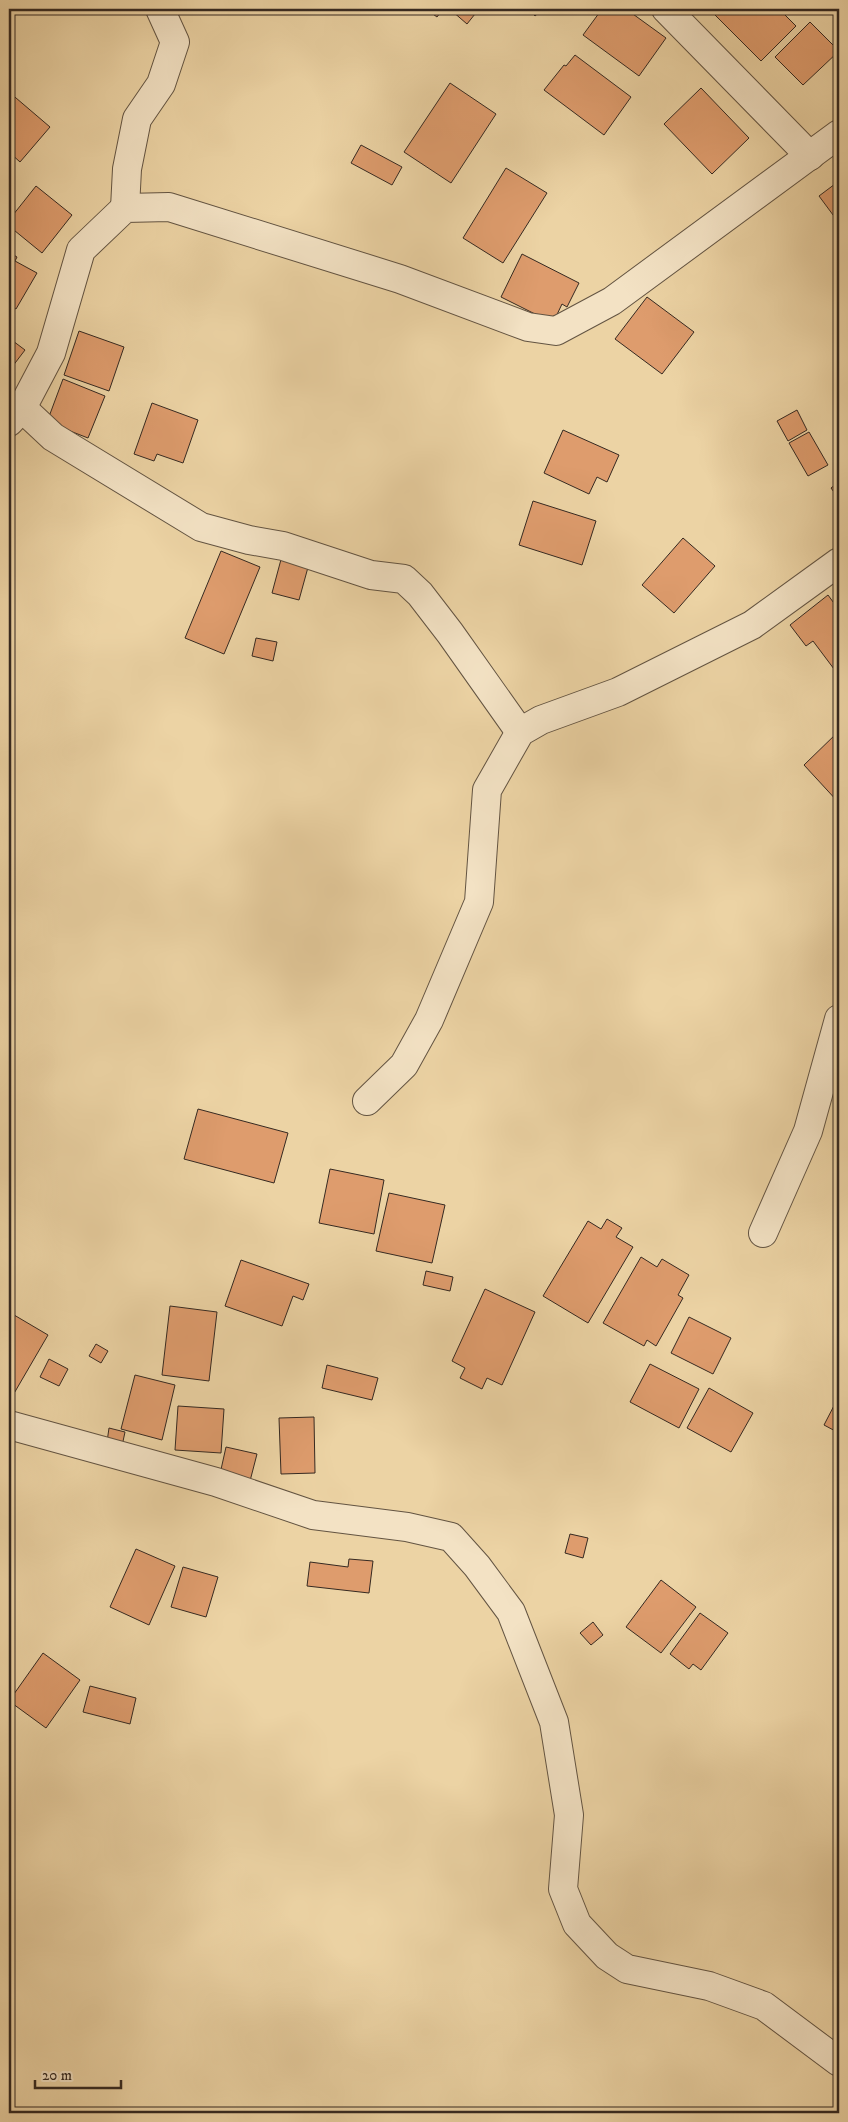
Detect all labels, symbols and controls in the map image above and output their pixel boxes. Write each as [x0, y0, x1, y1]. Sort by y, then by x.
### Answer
scale bar [35, 2057, 121, 2089]
text: 20 m [42, 2066, 72, 2085]

